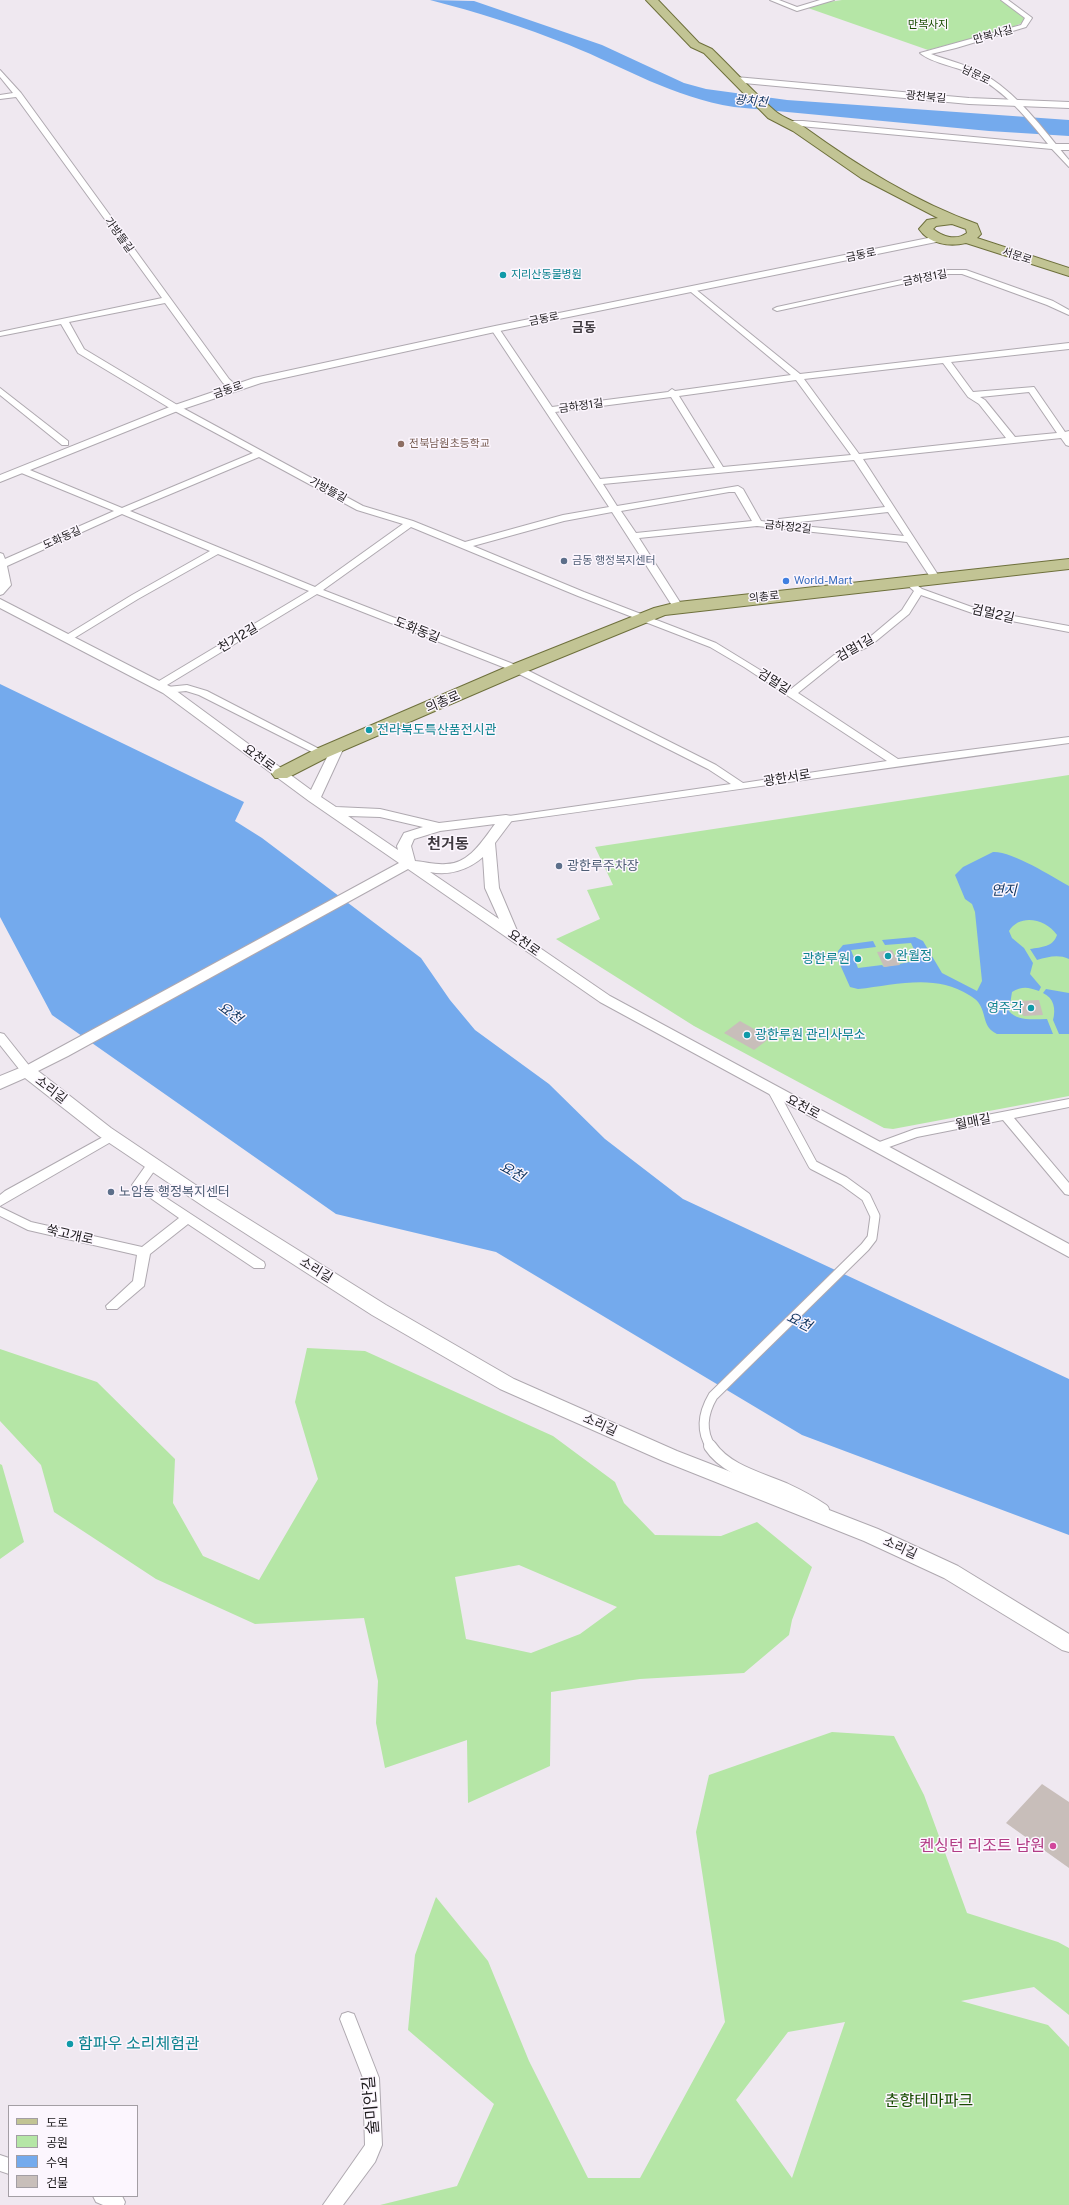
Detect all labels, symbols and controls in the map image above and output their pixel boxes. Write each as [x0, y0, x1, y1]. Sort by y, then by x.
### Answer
park label: 만복사지 [908, 18, 948, 32]
street label: 만복사길 [972, 23, 1014, 47]
street label: 남문로 [959, 62, 993, 88]
street label: 광천북길 [905, 89, 947, 105]
water label: 광치천 [734, 92, 768, 110]
street label: 가방뜰길 [102, 215, 136, 255]
street label: 금동로 [845, 245, 877, 265]
street label: 서문로 [1001, 245, 1033, 267]
street label: 금하정1길 [902, 267, 948, 289]
place label: 지리산동물병원 [511, 268, 582, 282]
marker: 지리산동물병원 [498, 270, 508, 280]
street label: 금동로 [528, 310, 560, 328]
district label: 금동 [572, 320, 596, 336]
street label: 금동로 [211, 379, 245, 401]
street label: 금하정1길 [558, 396, 604, 416]
place label: 전북남원초등학교 [409, 437, 490, 451]
marker: 전북남원초등학교 [396, 439, 406, 449]
street label: 가방뜰길 [307, 474, 349, 506]
street label: 금하정2길 [764, 518, 812, 536]
street label: 도화동길 [41, 524, 83, 552]
place label: 금동 행정복지센터 [572, 554, 656, 568]
marker: 금동 행정복지센터 [559, 556, 569, 566]
place label: World-Mart [794, 574, 852, 588]
marker: World-Mart [781, 576, 791, 586]
street label: 의총로 [748, 589, 780, 605]
street label: 검멀2길 [970, 601, 1016, 627]
street label: 도화동길 [392, 614, 442, 646]
street label: 천거2길 [215, 620, 261, 656]
street label: 검멀1길 [833, 631, 877, 665]
street label: 검멀길 [755, 666, 793, 698]
street label: 의총로 [423, 688, 463, 716]
place label: 전라북도특산품전시관 [377, 722, 497, 738]
marker: 전라북도특산품전시관 [364, 725, 374, 735]
street label: 요천로 [240, 741, 278, 775]
street label: 광한서로 [762, 766, 812, 790]
district label: 천거동 [427, 835, 469, 853]
place label: 광한루주차장 [567, 858, 639, 874]
marker: 광한루주차장 [554, 861, 564, 871]
water label: 연지 [991, 883, 1017, 899]
street label: 요천로 [505, 926, 543, 960]
place label: 완월정 [896, 948, 932, 964]
place label: 광한루원 [802, 951, 850, 967]
marker: 완월정 [883, 951, 893, 961]
marker: 광한루원 [853, 954, 863, 964]
water label: 요천 [215, 999, 245, 1027]
place label: 영주각 [987, 1000, 1023, 1016]
marker: 영주각 [1026, 1003, 1036, 1013]
place label: 광한루원 관리사무소 [755, 1027, 866, 1043]
marker: 광한루원 관리사무소 [742, 1030, 752, 1040]
street label: 소리길 [32, 1073, 70, 1107]
street label: 요천로 [783, 1092, 823, 1122]
street label: 월매길 [954, 1111, 992, 1133]
water label: 요천 [497, 1158, 527, 1186]
place label: 노암동 행정복지센터 [119, 1184, 230, 1200]
marker: 노암동 행정복지센터 [106, 1187, 116, 1197]
street label: 쑥고개로 [45, 1222, 95, 1248]
street label: 소리길 [297, 1254, 335, 1286]
water label: 요천 [784, 1309, 814, 1335]
street label: 소리길 [580, 1411, 620, 1439]
street label: 소리길 [880, 1534, 920, 1562]
place label: 켄싱턴 리조트 남원 [919, 1836, 1045, 1856]
marker: 켄싱턴 리조트 남원 [1048, 1841, 1058, 1851]
place label: 함파우 소리체험관 [78, 2034, 200, 2054]
marker: 함파우 소리체험관 [65, 2039, 75, 2049]
street label: 술미안길 [359, 2075, 383, 2135]
park label: 춘향테마파크 [885, 2091, 973, 2111]
legend [8, 2105, 138, 2197]
text: 도로 [46, 2116, 68, 2130]
text: 공원 [46, 2136, 68, 2150]
text: 수역 [46, 2156, 68, 2170]
text: 건물 [46, 2176, 68, 2190]

